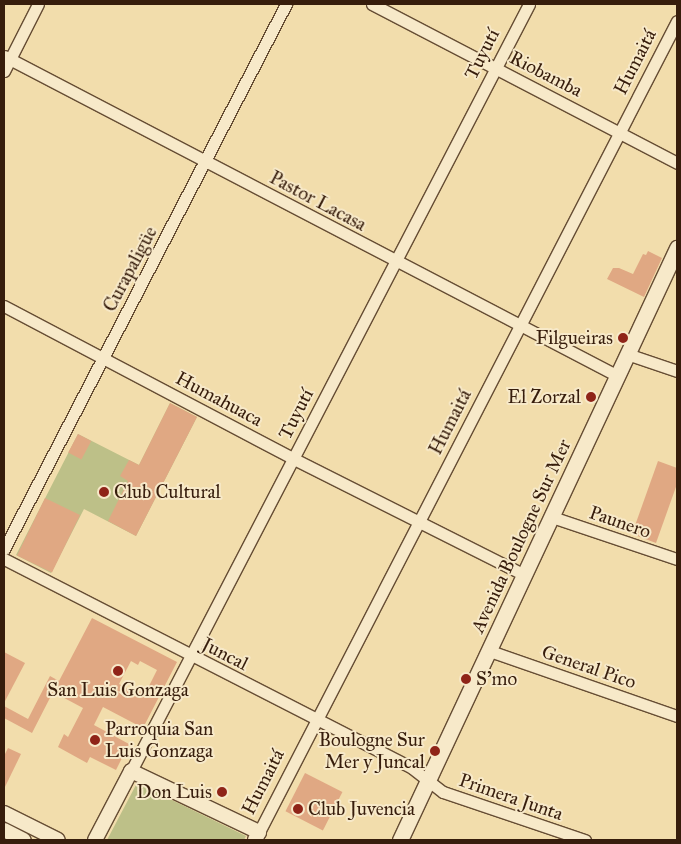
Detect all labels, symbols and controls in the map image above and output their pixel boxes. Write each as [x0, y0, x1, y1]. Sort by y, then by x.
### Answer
street label: Tuyutí [460, 25, 504, 83]
street label: Humaitá [609, 26, 661, 98]
street label: Riobamba [506, 46, 586, 102]
street label: Pastor Lacasa [266, 166, 370, 236]
street label: Curapaligüe [98, 222, 162, 316]
place label: Filgueiras [536, 327, 613, 349]
marker: Filgueiras [617, 332, 629, 344]
street label: Humahuaca [172, 367, 266, 431]
street label: Tuyutí [274, 385, 318, 443]
street label: Humaitá [424, 386, 476, 458]
place label: El Zorzal [508, 386, 581, 408]
marker: El Zorzal [585, 391, 597, 403]
street label: Avenida Boulogne Sur Mer [466, 436, 576, 636]
place label: Club Cultural [114, 481, 221, 503]
marker: Club Cultural [98, 486, 110, 498]
street label: Paunero [586, 501, 654, 543]
street label: Juncal [198, 633, 252, 675]
street label: General Pico [539, 640, 639, 694]
marker: San Luis Gonzaga [112, 665, 124, 677]
place label: S'mo [476, 668, 517, 690]
marker: S'mo [460, 673, 472, 685]
place label: San Luis Gonzaga [47, 679, 189, 701]
place label: Parroquia San Luis Gonzaga [105, 718, 213, 762]
place label: Boulogne Sur Mer y Juncal [318, 729, 425, 773]
marker: Parroquia San Luis Gonzaga [89, 734, 101, 746]
marker: Boulogne Sur Mer y Juncal [429, 745, 441, 757]
street label: Humaitá [237, 746, 289, 818]
street label: Primera Junta [456, 769, 566, 825]
place label: Don Luis [137, 781, 212, 803]
marker: Don Luis [216, 786, 228, 798]
place label: Club Juvencia [308, 798, 415, 820]
marker: Club Juvencia [292, 803, 304, 815]

